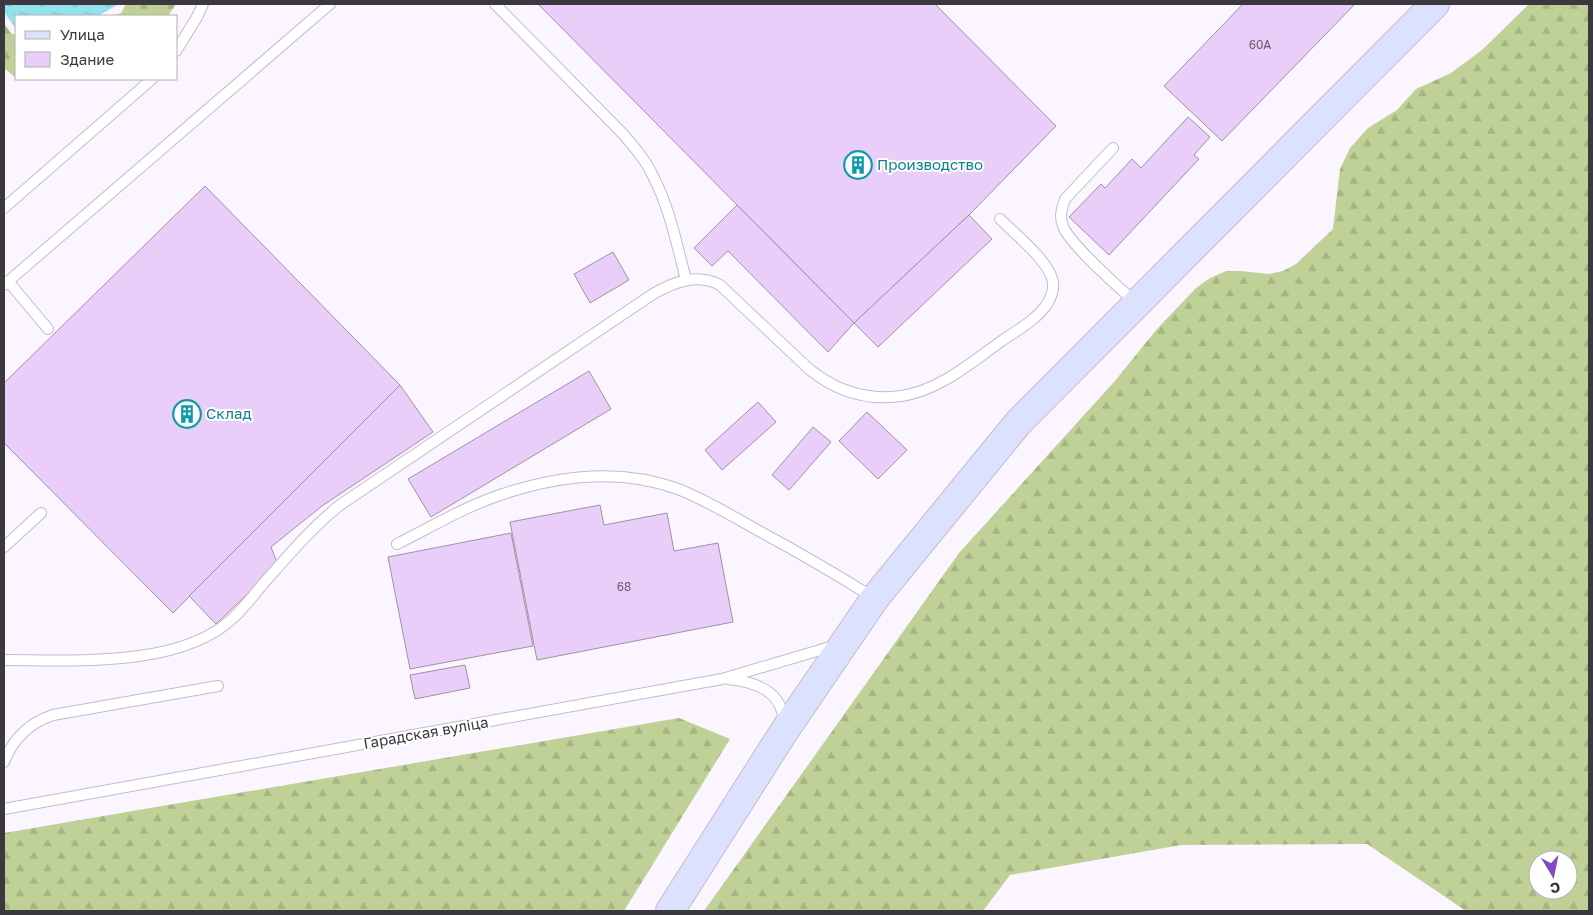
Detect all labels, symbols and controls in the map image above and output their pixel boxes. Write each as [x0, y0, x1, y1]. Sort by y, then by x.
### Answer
legend [15, 15, 178, 80]
text: Улица [60, 25, 105, 43]
house number: 60А [1249, 37, 1271, 52]
text: Здание [60, 50, 114, 68]
building icon: Производство [843, 150, 873, 180]
place label: Производство [877, 155, 983, 173]
building icon: Склад [172, 399, 202, 429]
place label: Склад [206, 404, 251, 422]
house number: 68 [617, 579, 631, 594]
street label: Гарадская вуліца [362, 712, 490, 752]
north arrow [1528, 850, 1578, 900]
text: С [1549, 879, 1562, 898]

